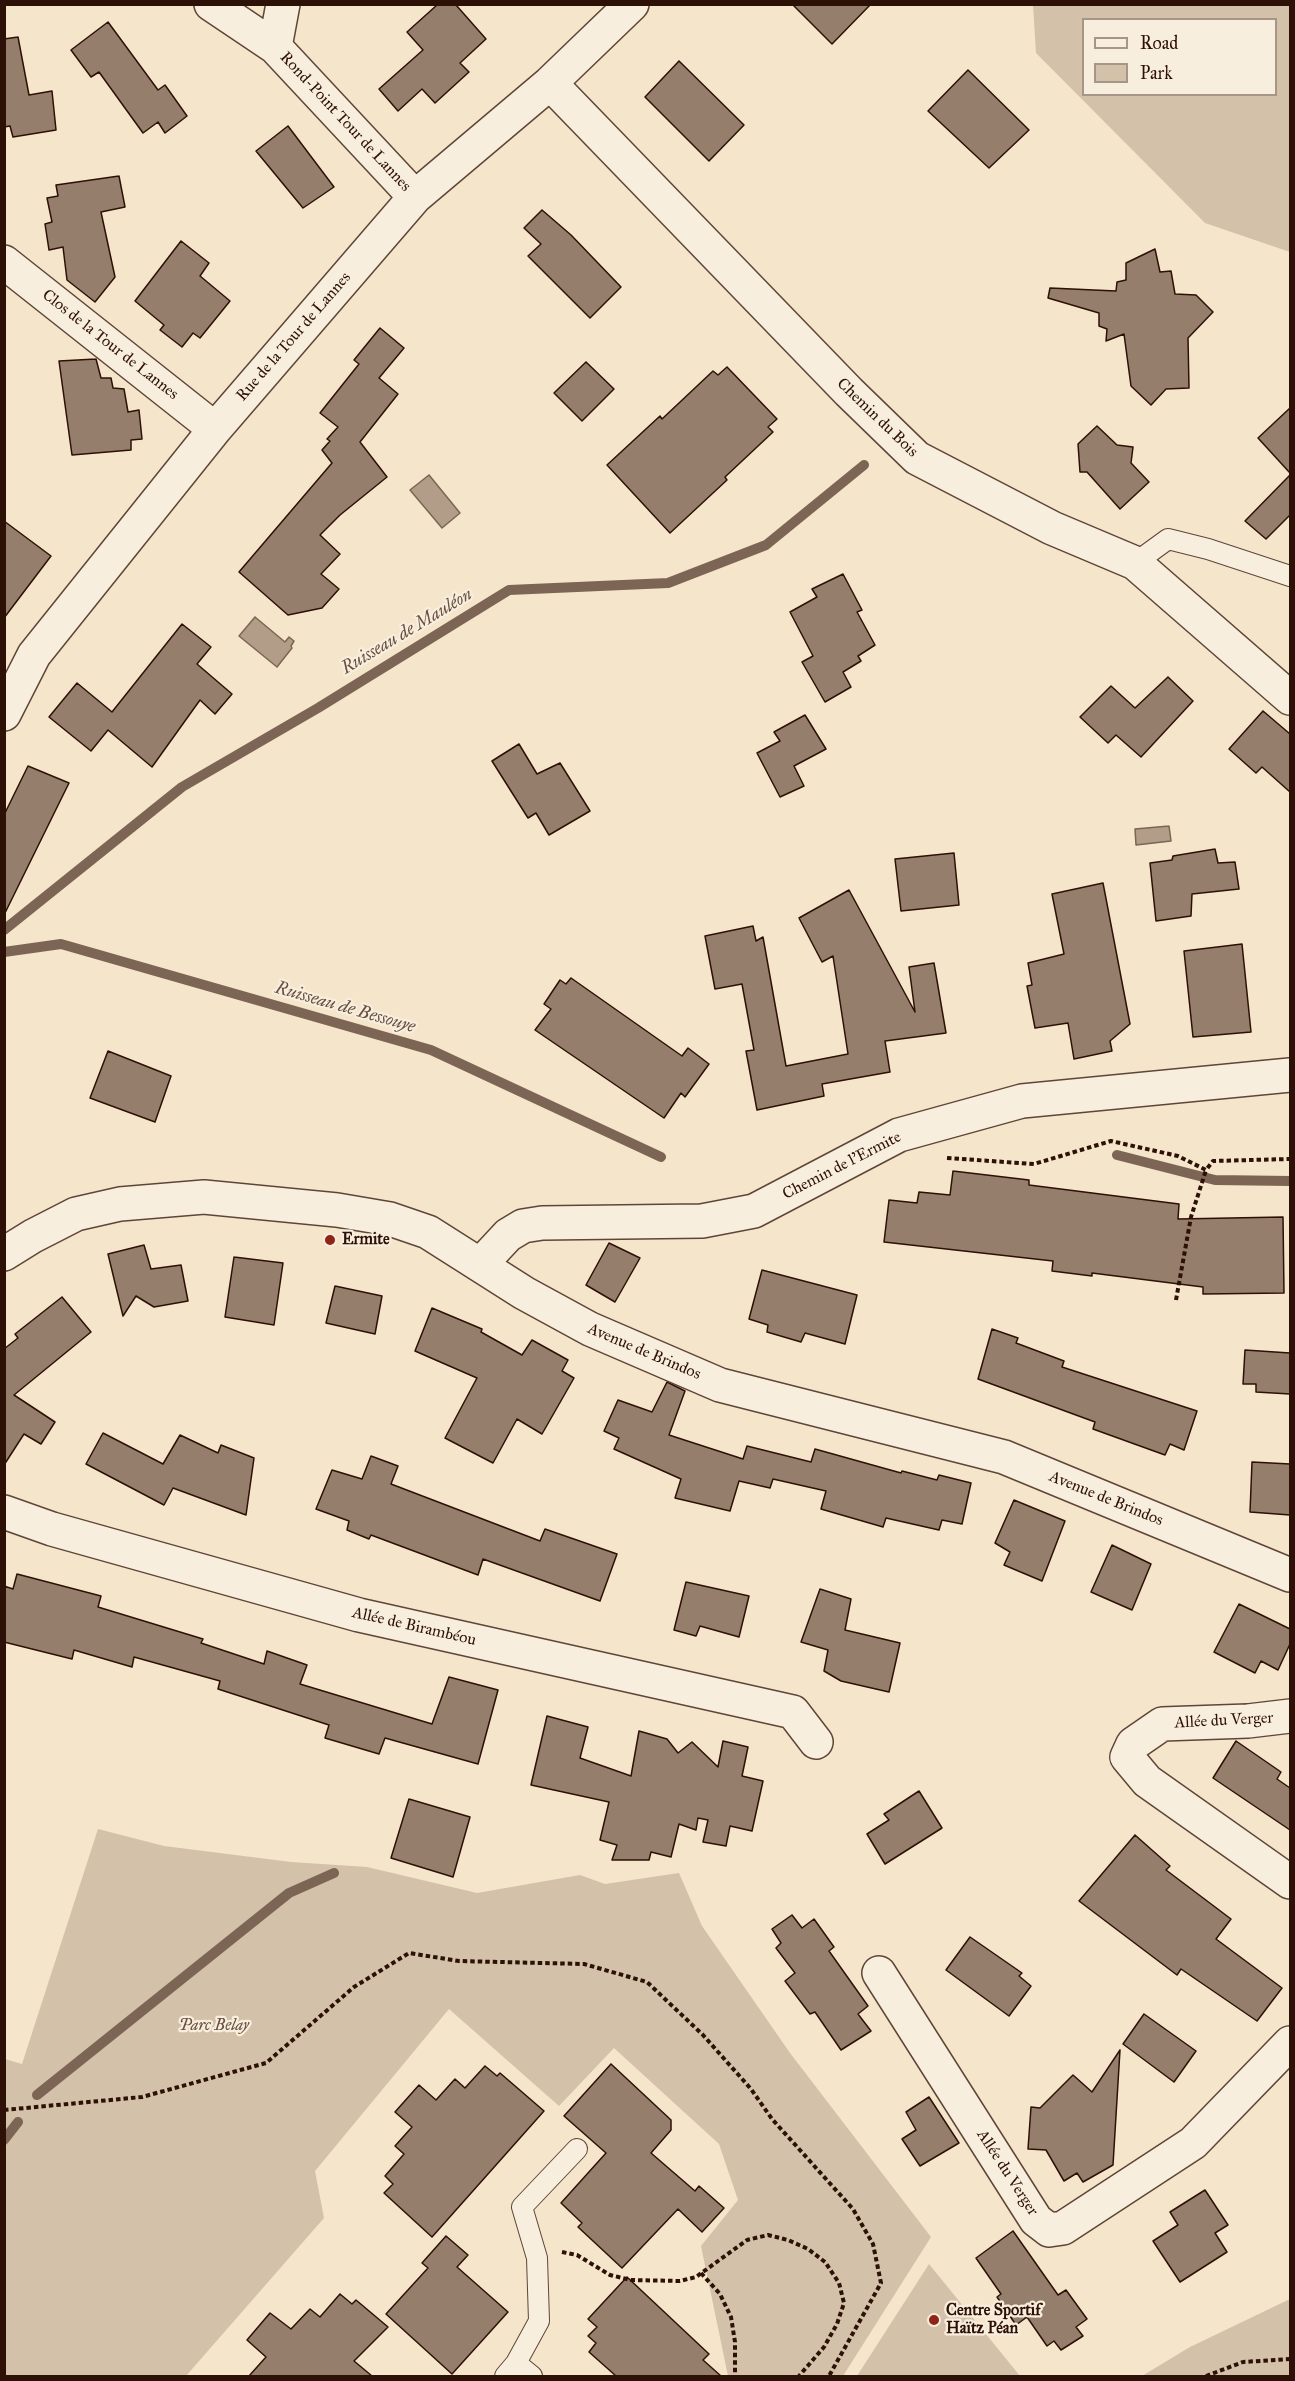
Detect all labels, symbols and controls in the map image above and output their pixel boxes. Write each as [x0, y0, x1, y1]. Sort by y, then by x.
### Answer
legend [1082, 18, 1277, 96]
text: Road [1140, 32, 1178, 54]
street label: Rond-Point Tour de Lannes [275, 48, 415, 196]
text: Park [1140, 62, 1173, 84]
street label: Rue de la Tour de Lannes [233, 269, 355, 405]
street label: Clos de la Tour de Lannes [38, 286, 182, 404]
street label: Chemin du Bois [832, 374, 922, 462]
water label: Ruisseau de Mauléon [338, 584, 476, 680]
water label: Ruisseau de Bessouye [273, 978, 417, 1038]
street label: Chemin de l'Ermite [780, 1128, 904, 1204]
place label: Ermite [342, 1230, 390, 1250]
marker: Ermite [323, 1233, 337, 1247]
street label: Avenue de Brindos [584, 1319, 704, 1385]
street label: Avenue de Brindos [1046, 1467, 1166, 1531]
street label: Allée de Birambéou [350, 1603, 478, 1651]
street label: Allée du Verger [1174, 1709, 1274, 1733]
park label: Parc Belay [179, 2016, 249, 2036]
street label: Allée du Verger [972, 2126, 1042, 2220]
place label: Centre Sportif Haïtz Péan [946, 2301, 1041, 2339]
marker: Centre Sportif Haïtz Péan [927, 2313, 941, 2327]

